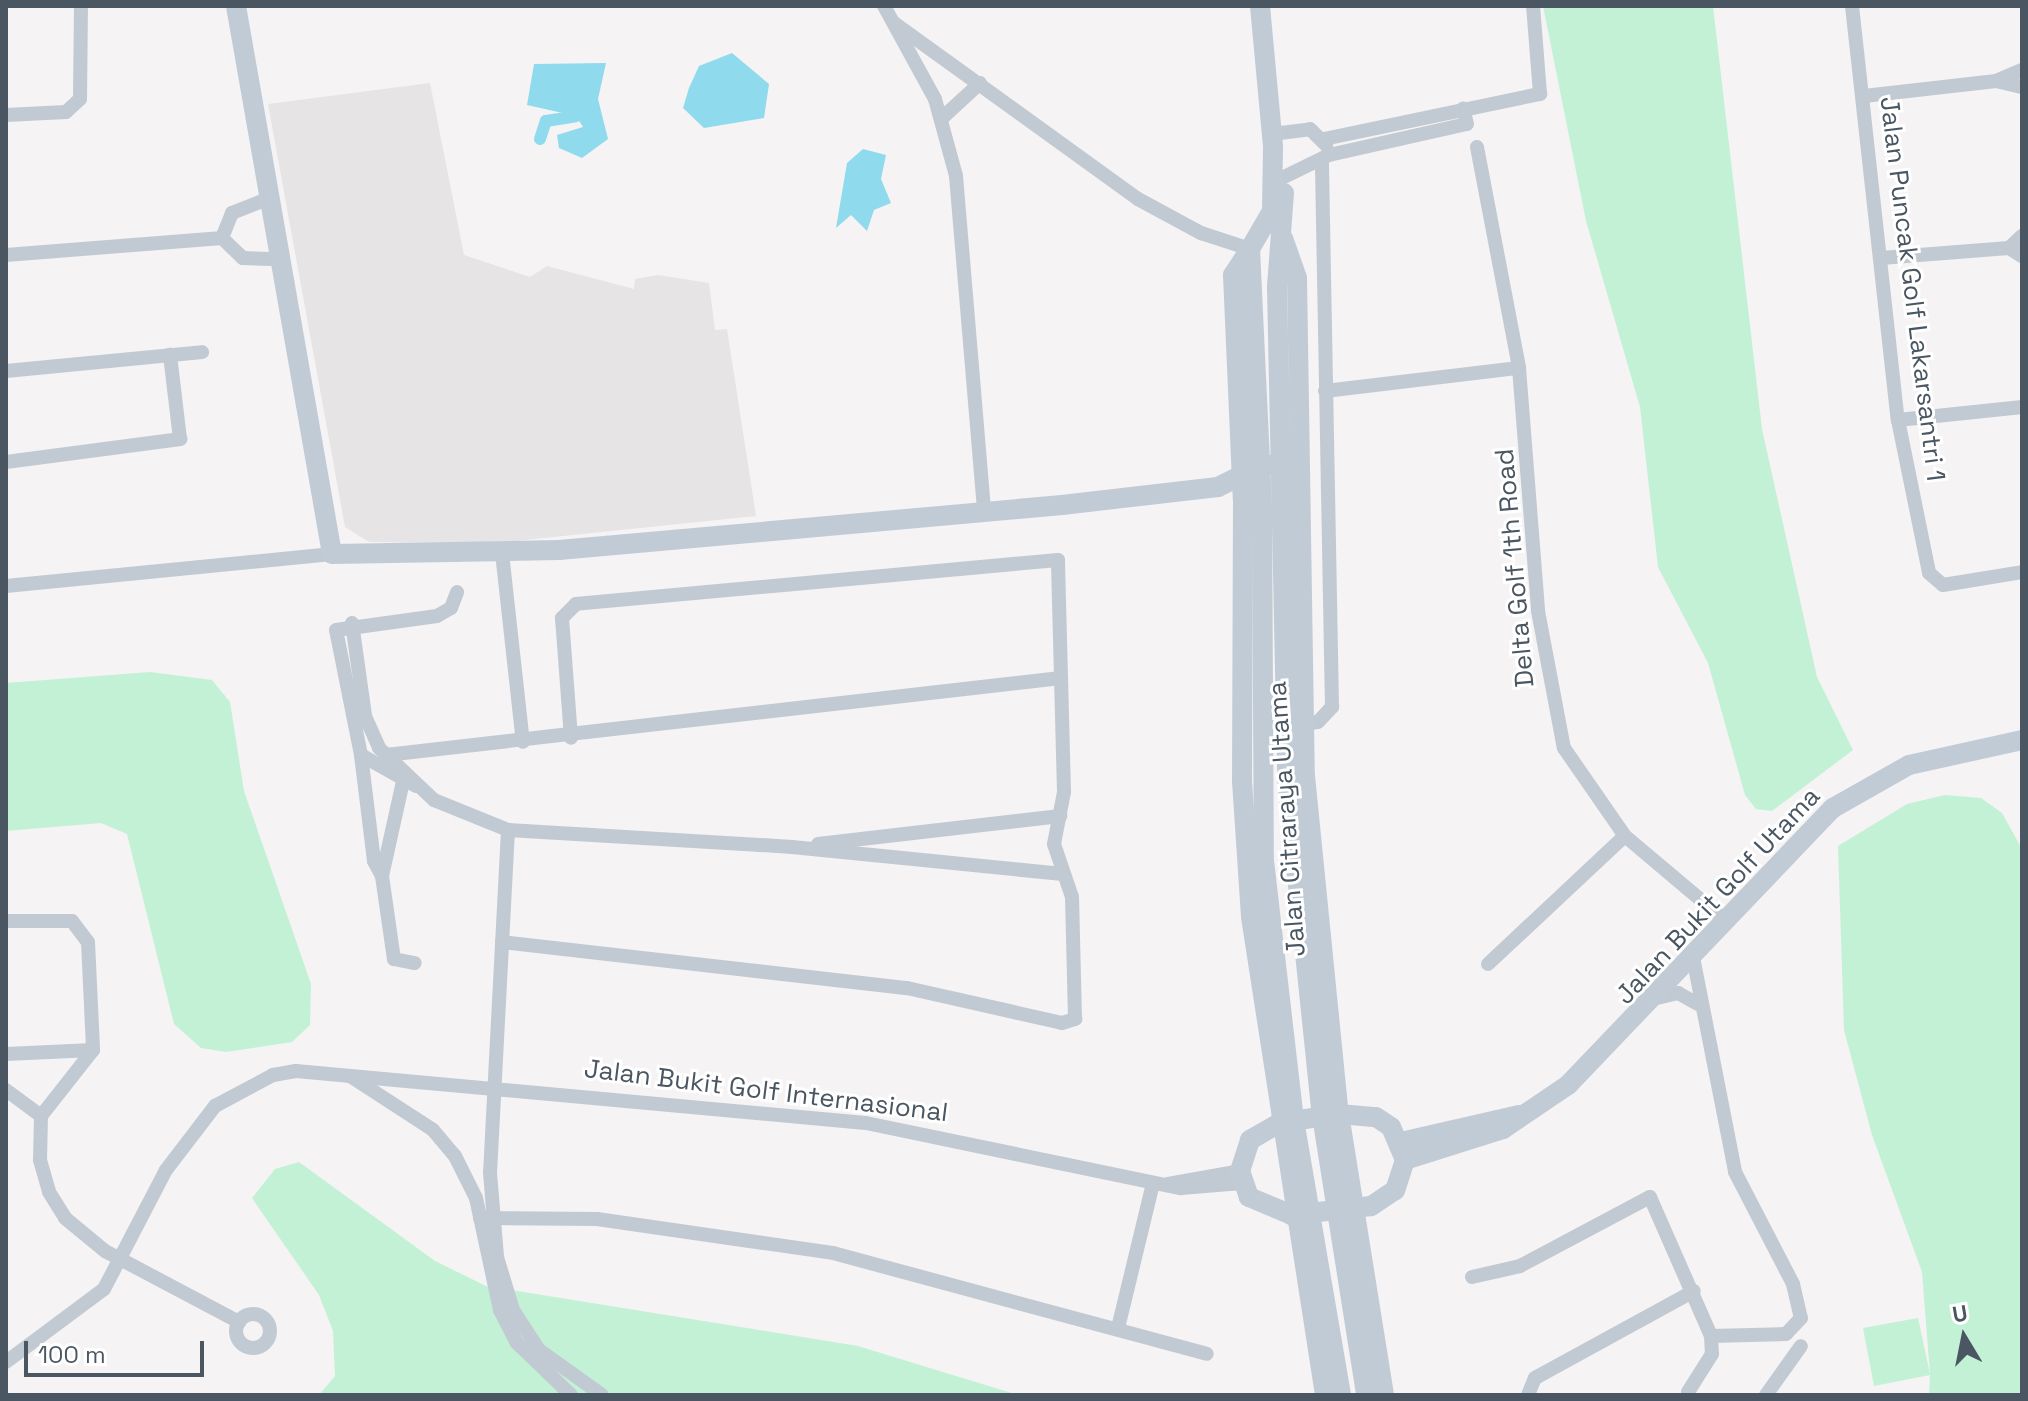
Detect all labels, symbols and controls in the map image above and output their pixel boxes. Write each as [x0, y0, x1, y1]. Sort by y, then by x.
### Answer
street label: Jalan Puncak Golf Lakarsantri 1 [1873, 95, 1951, 483]
street label: Delta Golf 1th Road [1489, 447, 1541, 689]
street label: Jalan Citraraya Utama [1262, 680, 1312, 958]
street label: Jalan Bukit Golf Utama [1609, 781, 1827, 1011]
street label: Jalan Bukit Golf Internasional [582, 1053, 950, 1129]
north arrow [1924, 1297, 2004, 1377]
text: U [1950, 1298, 1970, 1328]
scale bar [28, 1325, 208, 1375]
text: 100 m [38, 1339, 106, 1370]

